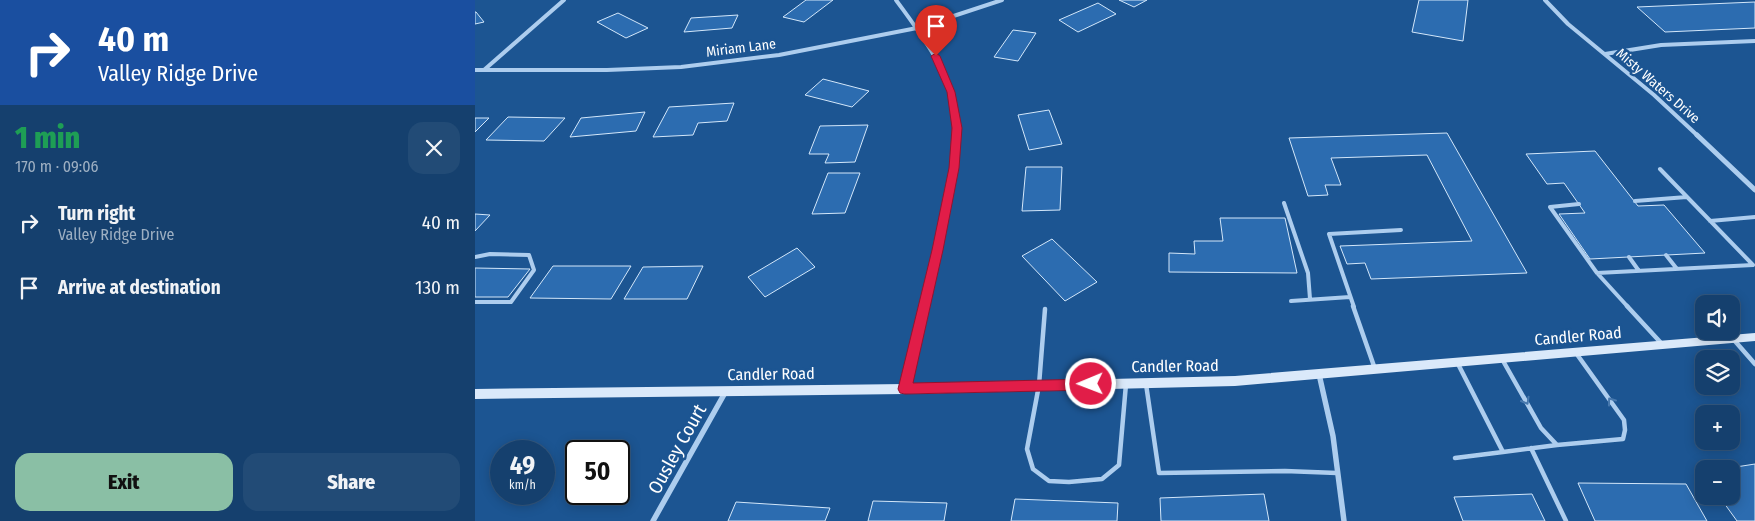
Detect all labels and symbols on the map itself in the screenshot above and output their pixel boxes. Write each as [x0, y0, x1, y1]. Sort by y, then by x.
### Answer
pin [915, 5, 957, 56]
street label: Miriam Lane [705, 35, 777, 61]
street label: Misty Waters Drive [1613, 45, 1703, 127]
street label: Candler Road [1534, 323, 1622, 349]
street label: Candler Road [1131, 356, 1219, 376]
position arrow [1064, 357, 1116, 409]
street label: Candler Road [727, 364, 815, 384]
one-way arrow [1520, 396, 1530, 405]
one-way arrow [1608, 398, 1616, 407]
street label: Ousley Court [643, 399, 711, 498]
speed limit sign: 50 [565, 440, 630, 505]

